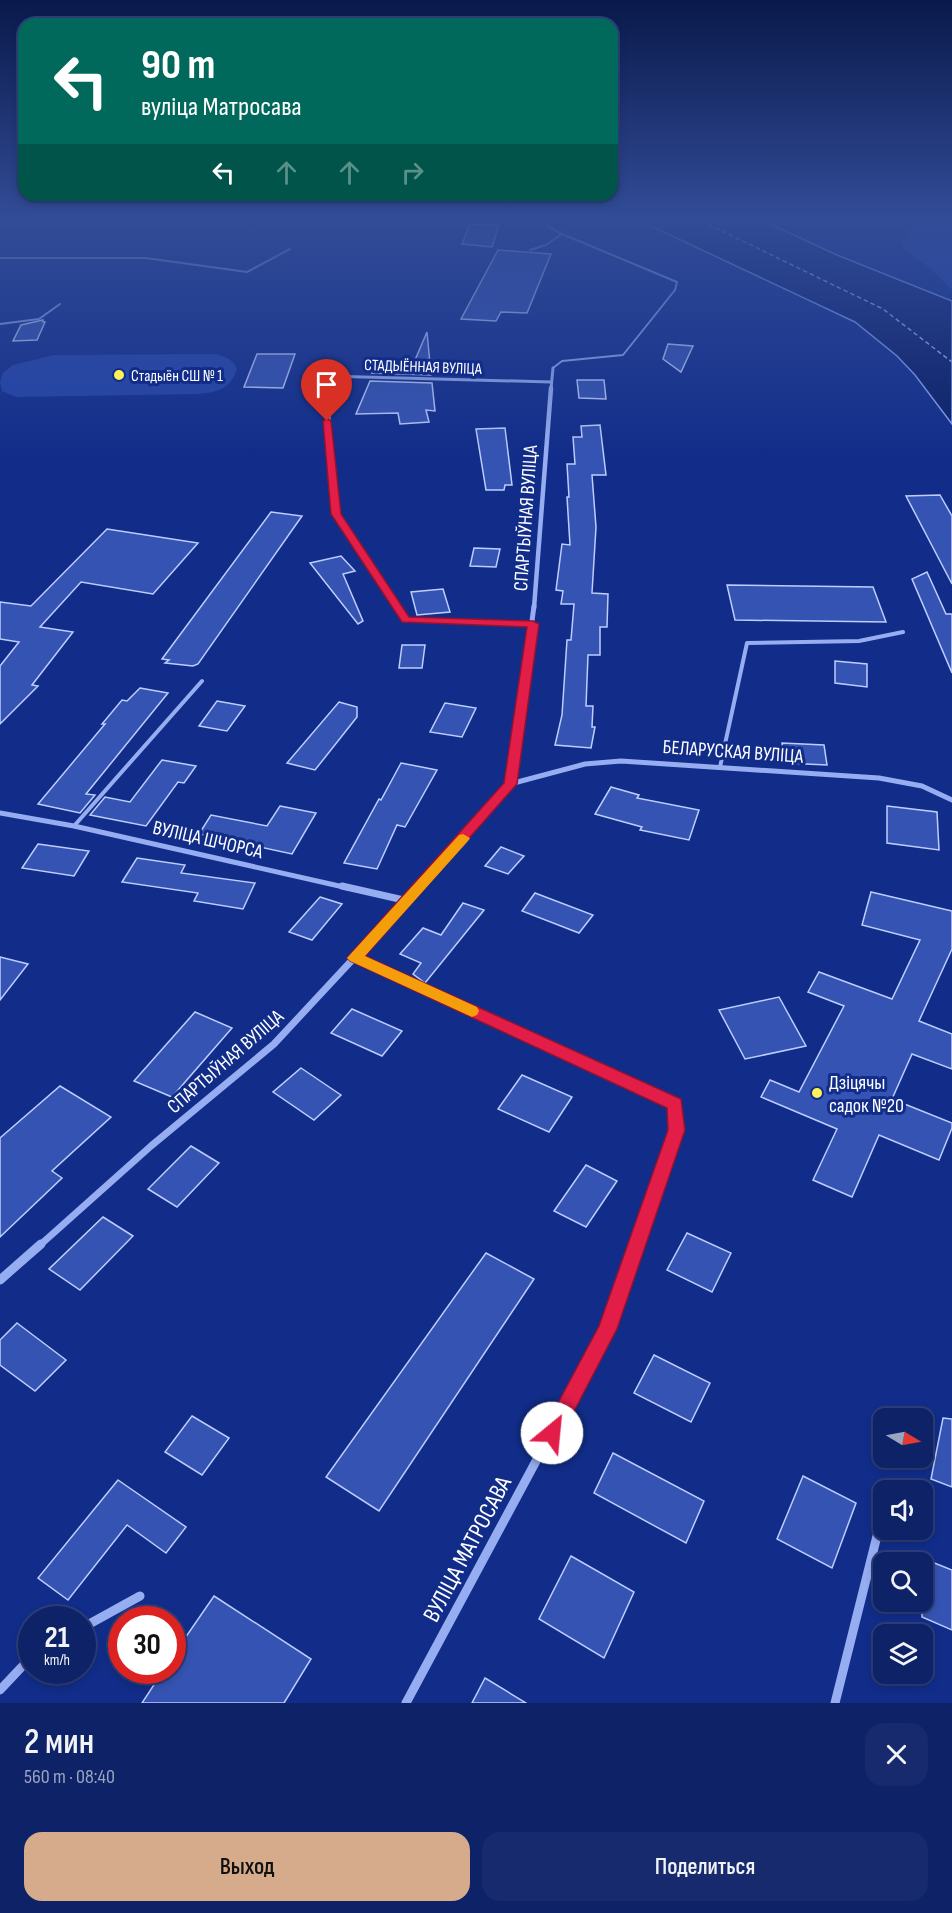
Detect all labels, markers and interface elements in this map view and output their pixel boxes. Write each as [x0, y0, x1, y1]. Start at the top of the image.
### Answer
text: 90 m [141, 40, 215, 91]
icon: left [42, 42, 120, 120]
text: вуліца Матросава [141, 91, 302, 123]
icon: left [207, 156, 240, 189]
icon: ahead [270, 156, 303, 189]
icon: ahead [333, 156, 366, 189]
icon: right [396, 156, 429, 189]
street label: СТАДЫЁННАЯ ВУЛІЦА [364, 356, 482, 379]
pin [301, 359, 352, 421]
place label: Стадыён СШ № 1 [131, 367, 223, 386]
marker: Стадыён СШ № 1 [112, 368, 126, 382]
icon: arrive [310, 368, 343, 401]
street label: СПАРТЫЎНАЯ ВУЛІЦА [509, 444, 543, 592]
street label: БЕЛАРУСКАЯ ВУЛІЦА [662, 735, 804, 769]
street label: ВУЛІЦА ШЧОРСА [150, 816, 266, 864]
street label: СПАРТЫЎНАЯ ВУЛІЦА [163, 1004, 289, 1119]
place label: Дзіцячы садок №20 [829, 1071, 904, 1118]
marker: Дзіцячы садок №20 [810, 1086, 824, 1100]
position arrow [520, 1401, 584, 1465]
north arrow [873, 1408, 933, 1468]
map controls [873, 1408, 933, 1684]
street label: ВУЛІЦА МАТРОСАВА [417, 1471, 518, 1627]
button: sound [873, 1480, 933, 1540]
button: search [873, 1552, 933, 1612]
speed limit sign: 30 [108, 1606, 186, 1684]
text: 21 [45, 1620, 69, 1656]
button: layers [873, 1624, 933, 1684]
text: km/h [44, 1651, 70, 1670]
text: 2 мин [24, 1721, 94, 1764]
button: close [865, 1723, 928, 1786]
text: 560 m · 08:40 [24, 1765, 115, 1789]
button: Выход [24, 1832, 470, 1901]
button: Поделиться [482, 1832, 928, 1901]

